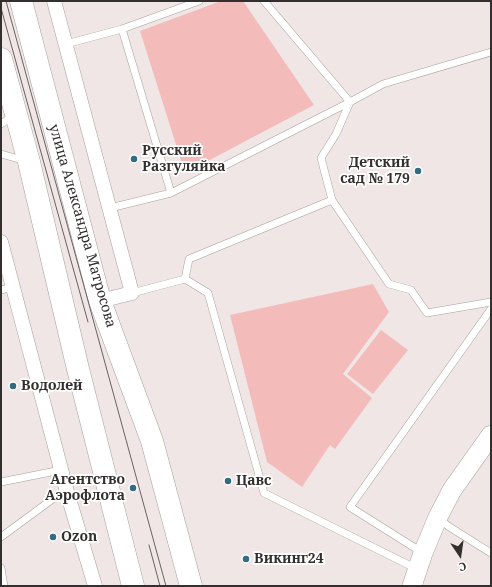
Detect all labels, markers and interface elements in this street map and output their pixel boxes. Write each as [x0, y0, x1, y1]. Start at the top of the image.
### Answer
street label: улица Александра Матросова [45, 122, 119, 330]
place label: Русский Разгуляйка [142, 143, 226, 176]
marker: Русский Разгуляйка [129, 154, 139, 164]
place label: Детский сад № 179 [340, 155, 410, 188]
marker: Детский сад № 179 [413, 166, 423, 176]
place label: Водолей [21, 378, 83, 394]
marker: Водолей [8, 381, 18, 391]
place label: Агентство Аэрофлота [45, 472, 125, 504]
place label: Цавс [236, 473, 271, 489]
marker: Цавс [223, 476, 233, 486]
marker: Агентство Аэрофлота [128, 483, 138, 493]
place label: Ozon [61, 529, 97, 545]
marker: Ozon [48, 532, 58, 542]
north arrow [440, 535, 480, 575]
place label: Викинг24 [254, 551, 324, 567]
marker: Викинг24 [241, 554, 251, 564]
text: С [458, 559, 468, 575]

